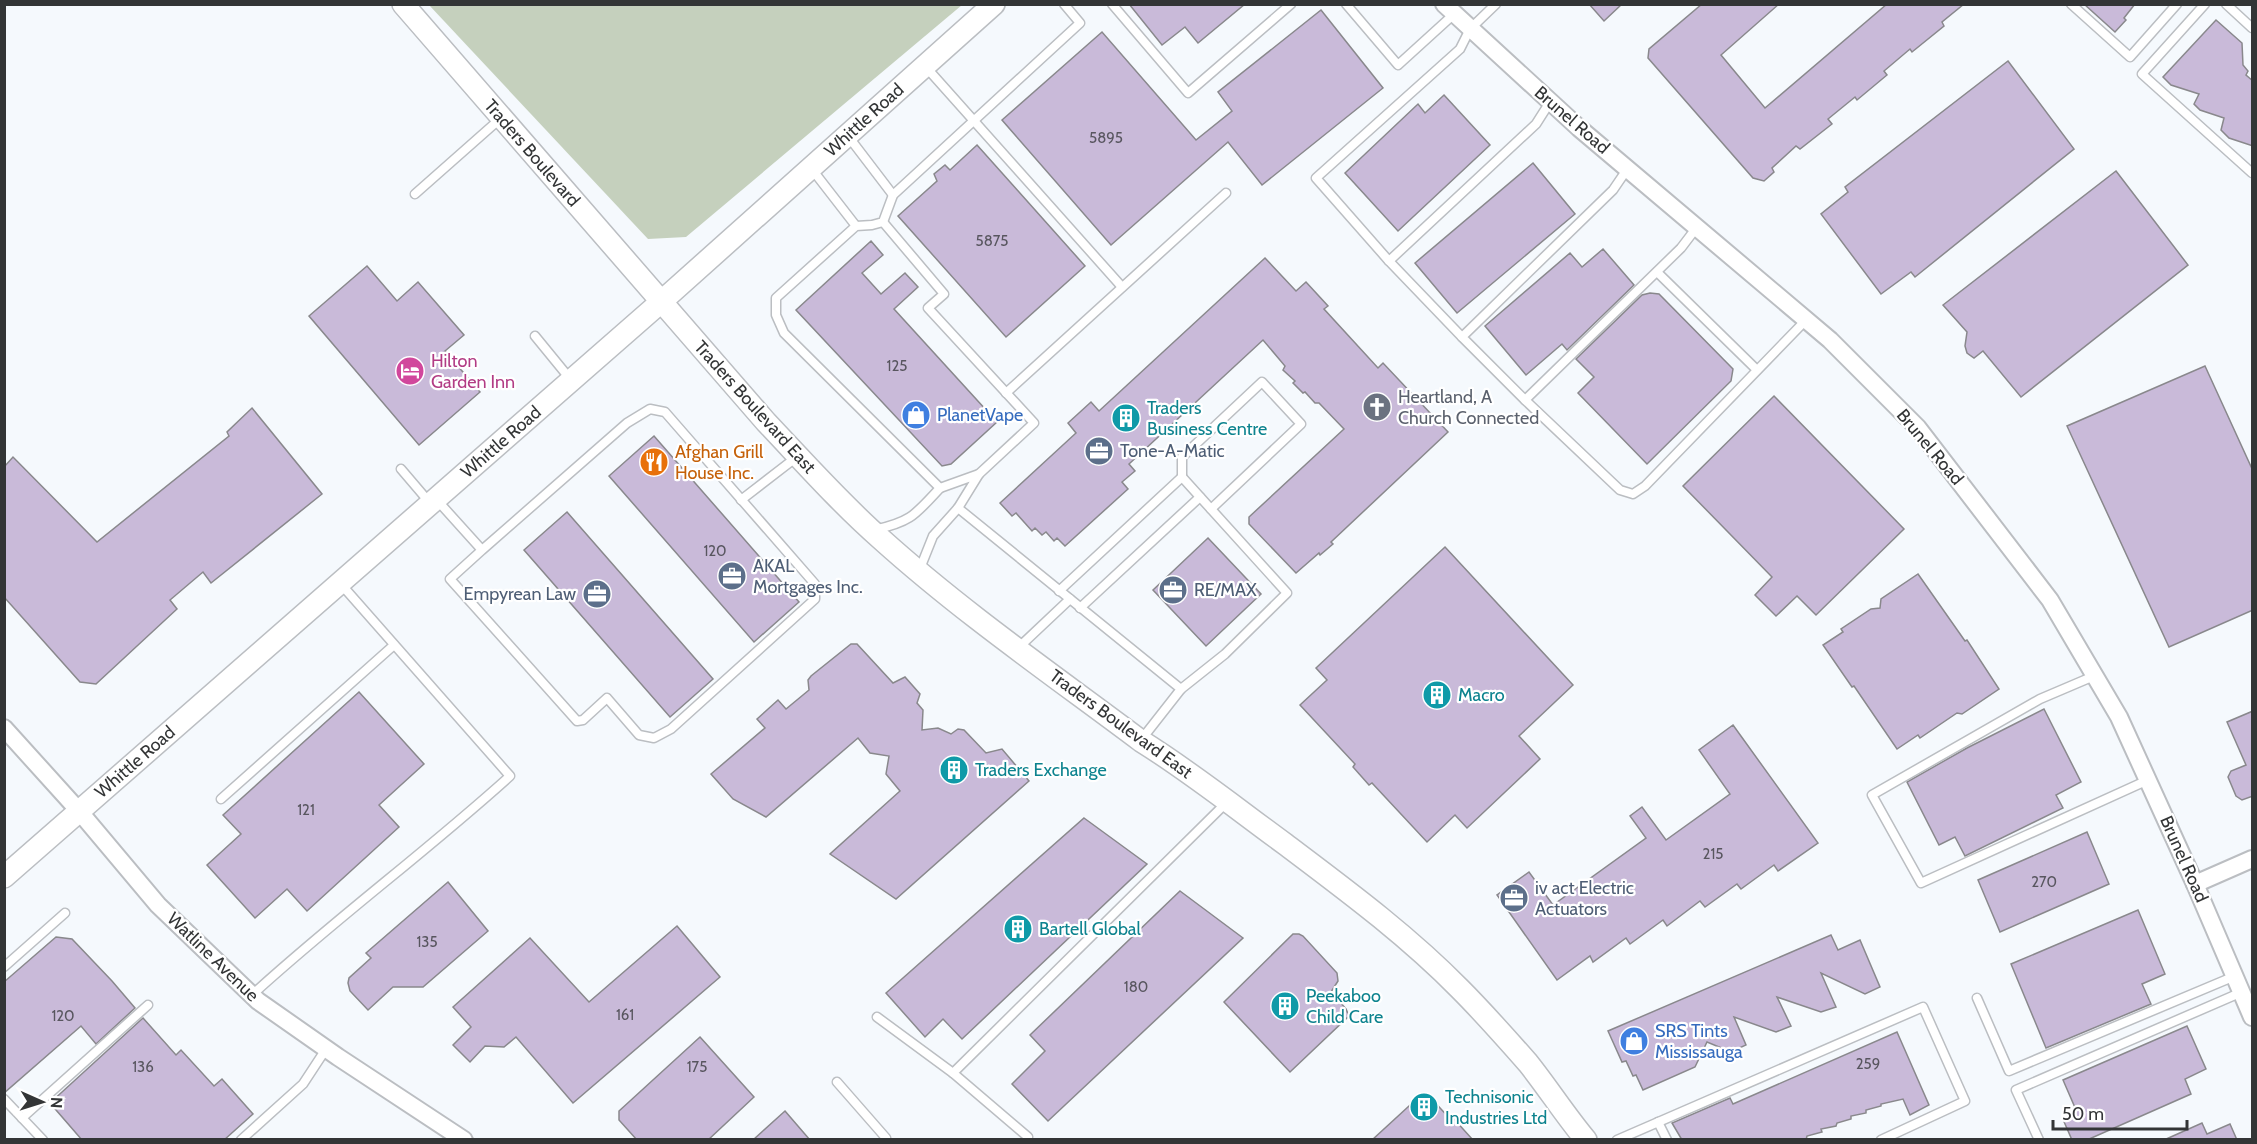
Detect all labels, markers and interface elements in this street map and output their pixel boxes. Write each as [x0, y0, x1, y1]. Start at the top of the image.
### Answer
street label: Whittle Road [820, 79, 908, 161]
street label: Brunel Road [1530, 81, 1614, 159]
street label: Traders Boulevard [479, 95, 585, 211]
house number: 5895 [1089, 129, 1123, 147]
house number: 5875 [976, 232, 1008, 250]
street label: Traders Boulevard East [690, 336, 820, 478]
place label: Hilton Garden Inn [431, 350, 515, 393]
hotel icon: Hilton Garden Inn [394, 355, 426, 387]
house number: 125 [887, 357, 907, 375]
place label: Heartland, A Church Connected [1398, 386, 1539, 429]
church icon: Heartland, A Church Connected [1361, 391, 1393, 423]
place label: Traders Business Centre [1147, 397, 1267, 440]
shop icon: PlanetVape [900, 399, 932, 431]
street label: Whittle Road [456, 401, 546, 483]
building icon: Traders Business Centre [1110, 402, 1142, 434]
place label: PlanetVape [937, 404, 1023, 426]
street label: Brunel Road [1892, 405, 1968, 489]
office icon: Tone-A-Matic [1083, 435, 1115, 467]
place label: Tone-A-Matic [1120, 440, 1225, 462]
place label: Afghan Grill House Inc. [675, 441, 764, 484]
restaurant icon: Afghan Grill House Inc. [638, 446, 670, 478]
house number: 120 [703, 542, 727, 560]
place label: AKAL Mortgages Inc. [753, 555, 863, 598]
office icon: AKAL Mortgages Inc. [716, 560, 748, 592]
office icon: RE/MAX [1157, 574, 1189, 606]
office icon: Empyrean Law [581, 578, 613, 610]
place label: RE/MAX [1194, 579, 1257, 601]
place label: Empyrean Law [464, 583, 576, 605]
street label: Traders Boulevard East [1045, 665, 1197, 783]
building icon: Macro [1421, 679, 1453, 711]
place label: Macro [1458, 684, 1505, 706]
street label: Whittle Road [90, 721, 180, 803]
building icon: Traders Exchange [938, 754, 970, 786]
place label: Traders Exchange [975, 759, 1107, 781]
house number: 121 [297, 801, 315, 819]
street label: Brunel Road [2155, 812, 2213, 906]
house number: 215 [1703, 845, 1723, 863]
house number: 270 [2031, 873, 2057, 891]
place label: iv act Electric Actuators [1535, 877, 1634, 920]
office icon: iv act Electric Actuators [1498, 882, 1530, 914]
street label: Watline Avenue [162, 908, 264, 1006]
building icon: Bartell Global [1002, 913, 1034, 945]
place label: Bartell Global [1039, 918, 1142, 940]
house number: 135 [416, 933, 438, 951]
house number: 180 [1124, 978, 1148, 996]
place label: Peekaboo Child Care [1306, 985, 1383, 1028]
building icon: Peekaboo Child Care [1269, 990, 1301, 1022]
house number: 161 [616, 1006, 634, 1024]
house number: 120 [51, 1007, 75, 1025]
place label: SRS Tints Mississauga [1655, 1020, 1743, 1063]
shop icon: SRS Tints Mississauga [1618, 1025, 1650, 1057]
house number: 259 [1856, 1055, 1880, 1073]
house number: 136 [132, 1058, 154, 1076]
house number: 175 [687, 1058, 707, 1076]
north arrow [12, 1072, 72, 1132]
place label: Technisonic Industries Ltd [1445, 1086, 1547, 1129]
building icon: Technisonic Industries Ltd [1408, 1091, 1440, 1123]
scale bar [2053, 1093, 2186, 1131]
text: N [47, 1097, 66, 1109]
text: 50 m [2062, 1103, 2104, 1125]

